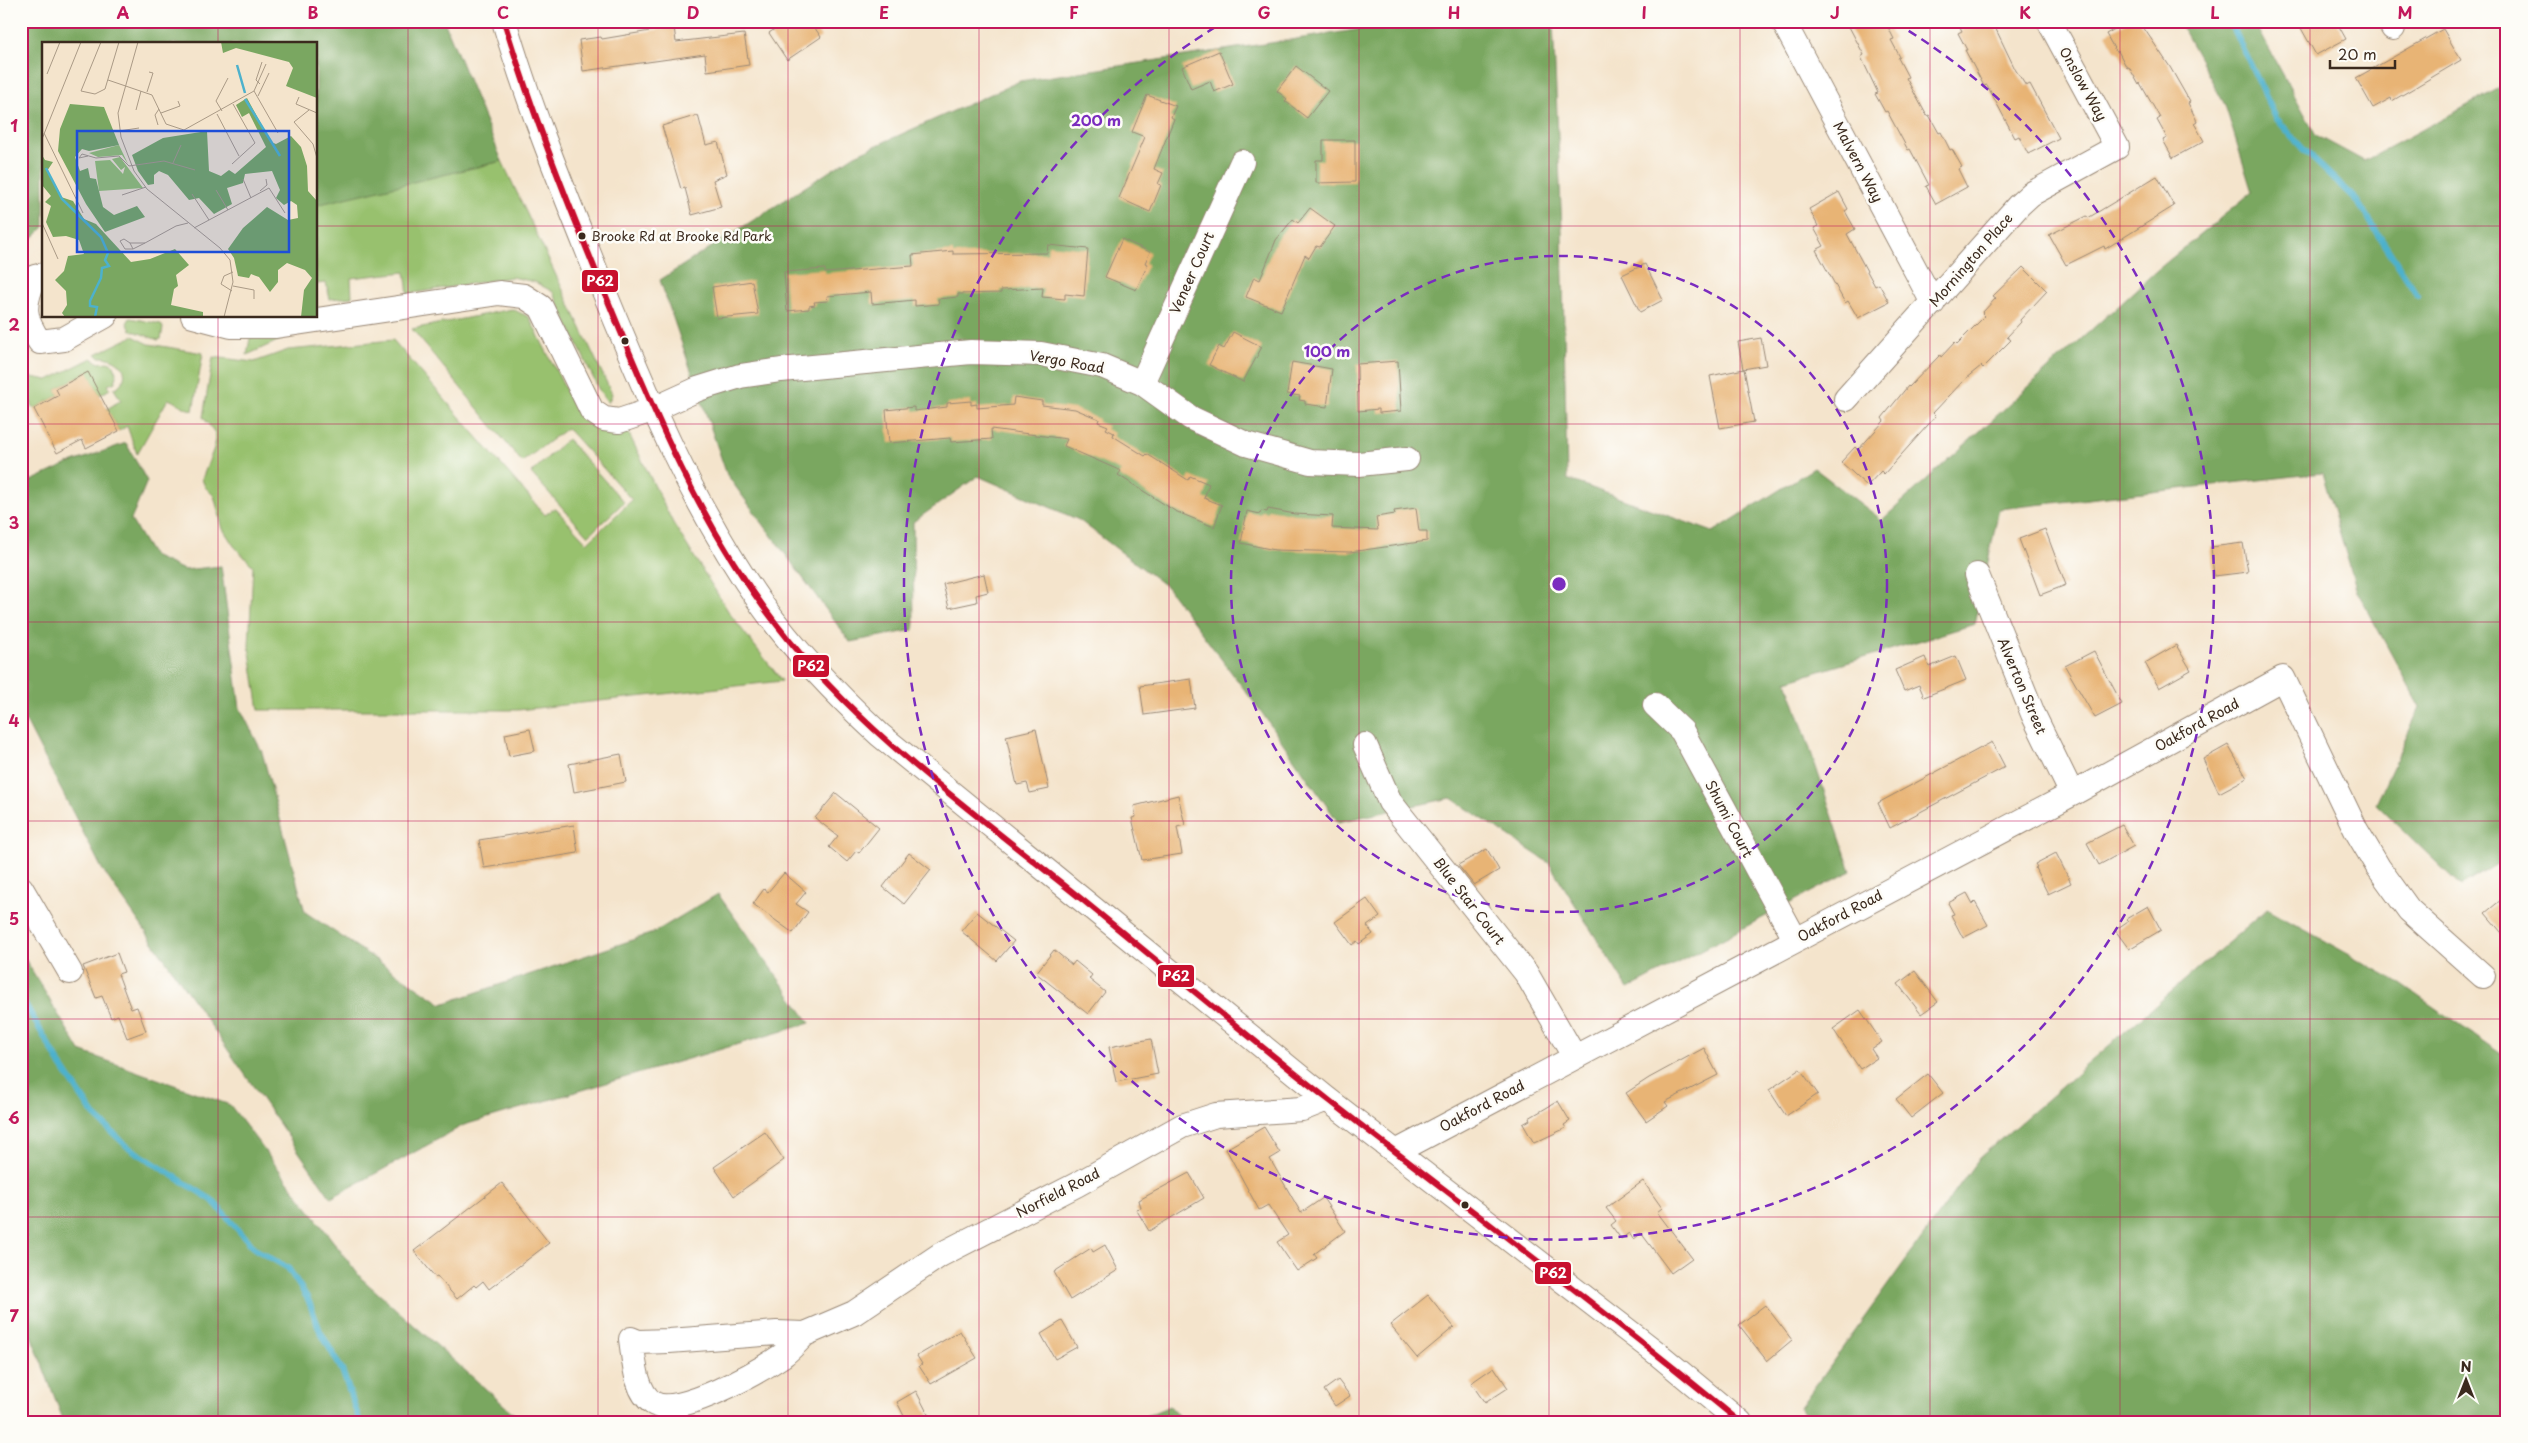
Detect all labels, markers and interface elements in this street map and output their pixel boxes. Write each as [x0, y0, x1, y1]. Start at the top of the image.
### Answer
text: A [117, 0, 130, 24]
text: B [308, 0, 319, 24]
text: C [497, 0, 509, 24]
text: D [687, 0, 699, 24]
text: E [879, 0, 889, 24]
text: F [1069, 0, 1079, 24]
text: G [1257, 0, 1271, 24]
text: H [1448, 0, 1460, 24]
text: I [1641, 0, 1647, 24]
text: J [1830, 0, 1840, 24]
text: K [2019, 0, 2031, 24]
text: L [2210, 0, 2220, 24]
text: M [2397, 0, 2413, 24]
scale bar [2330, 38, 2396, 70]
inset map [42, 42, 318, 318]
text: 20 m [2338, 42, 2377, 65]
street label: Onslow Way [2054, 43, 2113, 125]
text: 200 m [1071, 108, 1121, 131]
text: 1 [10, 113, 18, 137]
street label: Malvern Way [1828, 118, 1889, 206]
street label: Mornington Place [1924, 208, 2017, 311]
place label: Brooke Rd at Brooke Rd Park [591, 226, 772, 245]
street label: Veneer Court [1164, 228, 1219, 317]
marker: Brooke Rd at Brooke Rd Park [577, 231, 587, 241]
line badge: P62 [581, 269, 619, 293]
text: P62 [586, 270, 614, 291]
text: 2 [8, 312, 20, 336]
unlabelled marker [620, 336, 630, 346]
text: 100 m [1304, 339, 1350, 362]
street label: Vergo Road [1028, 345, 1106, 378]
text: 3 [9, 510, 19, 534]
centre of rings [1550, 575, 1568, 593]
street label: Alverton Street [1993, 634, 2052, 738]
line badge: P62 [792, 654, 830, 678]
text: P62 [797, 655, 825, 676]
street label: Oakford Road [2151, 693, 2243, 756]
text: 4 [9, 708, 20, 732]
street label: Shumi Court [1700, 776, 1759, 861]
street label: Blue Star Court [1428, 852, 1511, 949]
street label: Oakford Road [1793, 884, 1886, 947]
text: 5 [9, 906, 19, 930]
line badge: P62 [1157, 964, 1195, 988]
text: P62 [1162, 965, 1190, 986]
street label: Oakford Road [1435, 1074, 1528, 1137]
text: 6 [8, 1105, 20, 1129]
street label: Norfield Road [1012, 1162, 1103, 1223]
unlabelled marker [1460, 1200, 1470, 1210]
line badge: P62 [1534, 1261, 1572, 1285]
text: P62 [1539, 1262, 1567, 1283]
text: 7 [9, 1303, 19, 1327]
north arrow [2440, 1356, 2490, 1406]
text: N [2460, 1356, 2472, 1377]

